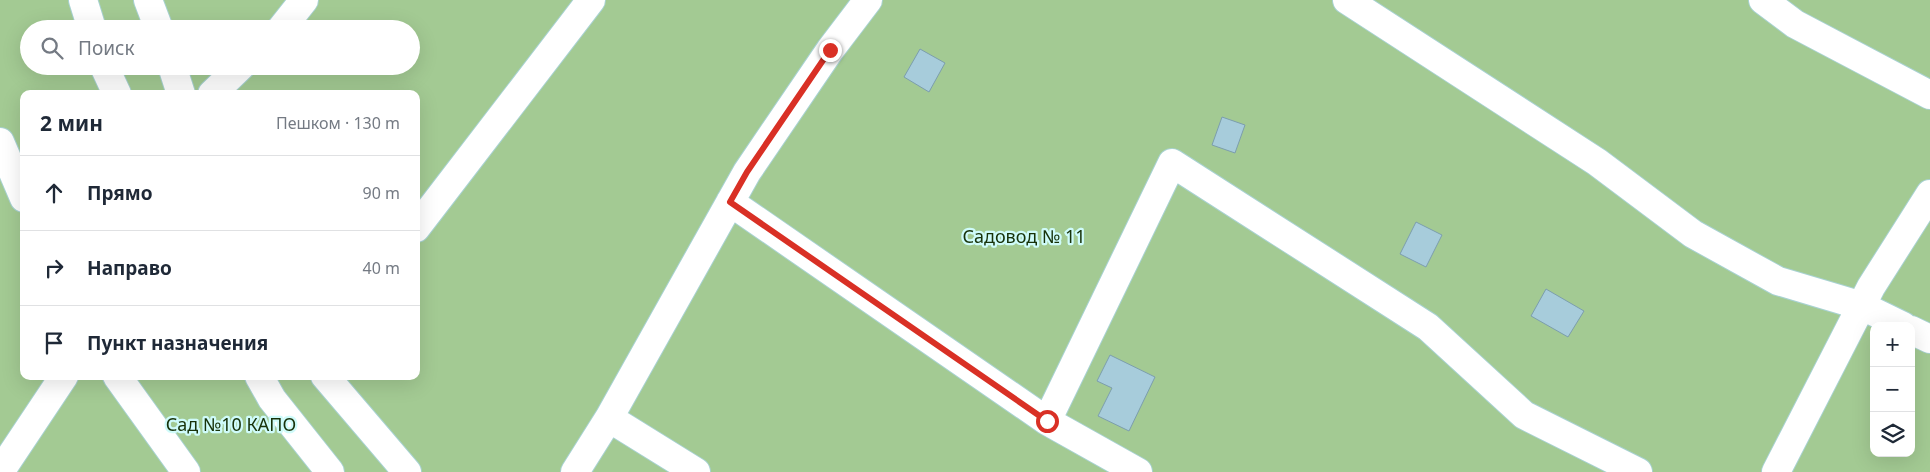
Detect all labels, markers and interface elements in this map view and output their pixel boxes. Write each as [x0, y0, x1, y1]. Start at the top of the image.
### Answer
search box [20, 20, 420, 75]
icon: search [38, 34, 66, 62]
text: Поиск [78, 35, 134, 61]
route end [819, 39, 842, 62]
text: 2 мин [40, 109, 103, 137]
text: Пешком · 130 m [276, 112, 400, 134]
icon: ahead [40, 179, 68, 207]
text: Прямо [87, 180, 153, 206]
text: 90 m [363, 182, 400, 204]
park label: Садовод № 11 [962, 224, 1086, 248]
icon: right [40, 254, 68, 282]
text: Направо [87, 255, 172, 281]
text: 40 m [363, 257, 400, 279]
map controls [1870, 322, 1915, 457]
button: + [1870, 322, 1915, 367]
icon: arrive [40, 329, 68, 357]
text: Пункт назначения [87, 330, 268, 356]
button: − [1870, 367, 1915, 412]
route start [1036, 410, 1059, 433]
park label: Сад №10 КАПО [166, 412, 296, 436]
button: layers [1870, 412, 1915, 457]

